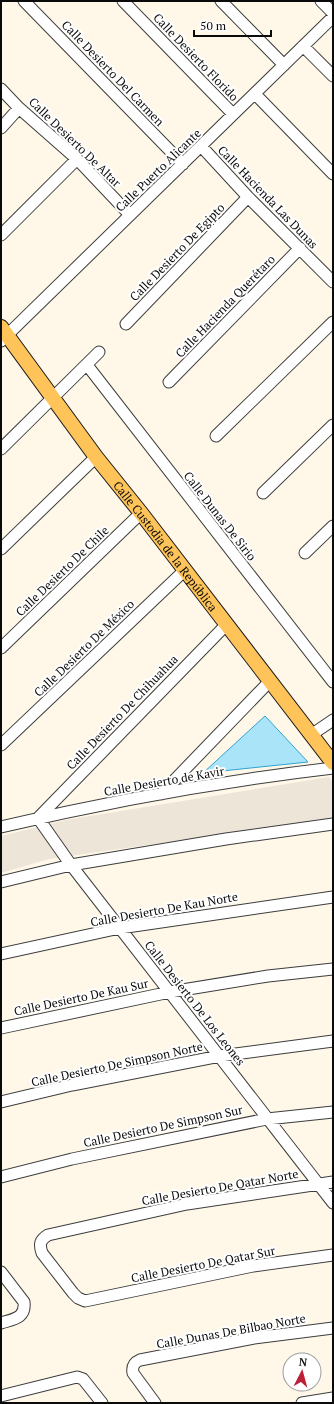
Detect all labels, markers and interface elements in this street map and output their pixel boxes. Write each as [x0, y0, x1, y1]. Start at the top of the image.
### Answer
street label: Calle Desierto Florido [150, 10, 242, 104]
scale bar [194, 12, 271, 38]
street label: Calle Desierto Del Carmen [59, 17, 167, 129]
text: 50 m [200, 18, 227, 33]
street label: Calle Desierto De Altar [26, 94, 124, 190]
street label: Calle Puerto Alicante [112, 125, 204, 215]
street label: Calle Hacienda Las Dunas [215, 142, 321, 252]
street label: Calle Desierto De Egipto [126, 200, 228, 304]
street label: Calle Hacienda Querétaro [172, 251, 278, 360]
street label: Calle Dunas De Sirio [181, 468, 260, 564]
street label: Calle Custodia de la República [110, 478, 221, 614]
street label: Calle Desierto De Chile [12, 523, 112, 619]
street label: Calle Desierto De México [31, 596, 137, 700]
street label: Calle Desierto De Chihuahua [63, 651, 181, 773]
street label: Calle Desierto de Kavir [103, 763, 226, 799]
street label: Calle Desierto De Kau Norte [89, 889, 239, 929]
street label: Calle Desierto De Los Leones [142, 938, 248, 1068]
street label: Calle Desierto De Kau Sur [12, 975, 150, 1019]
street label: Calle Desierto De Simpson Norte [30, 1038, 204, 1090]
street label: Calle Desierto De Simpson Sur [82, 1102, 244, 1150]
street label: Calle Desierto De Qatar Norte [140, 1166, 300, 1208]
street label: Calle Desierto De Qatar Sur [130, 1243, 277, 1285]
street label: Calle Dunas De Bilbao Norte [155, 1310, 307, 1352]
north arrow [282, 1352, 322, 1392]
text: N [298, 1355, 309, 1370]

